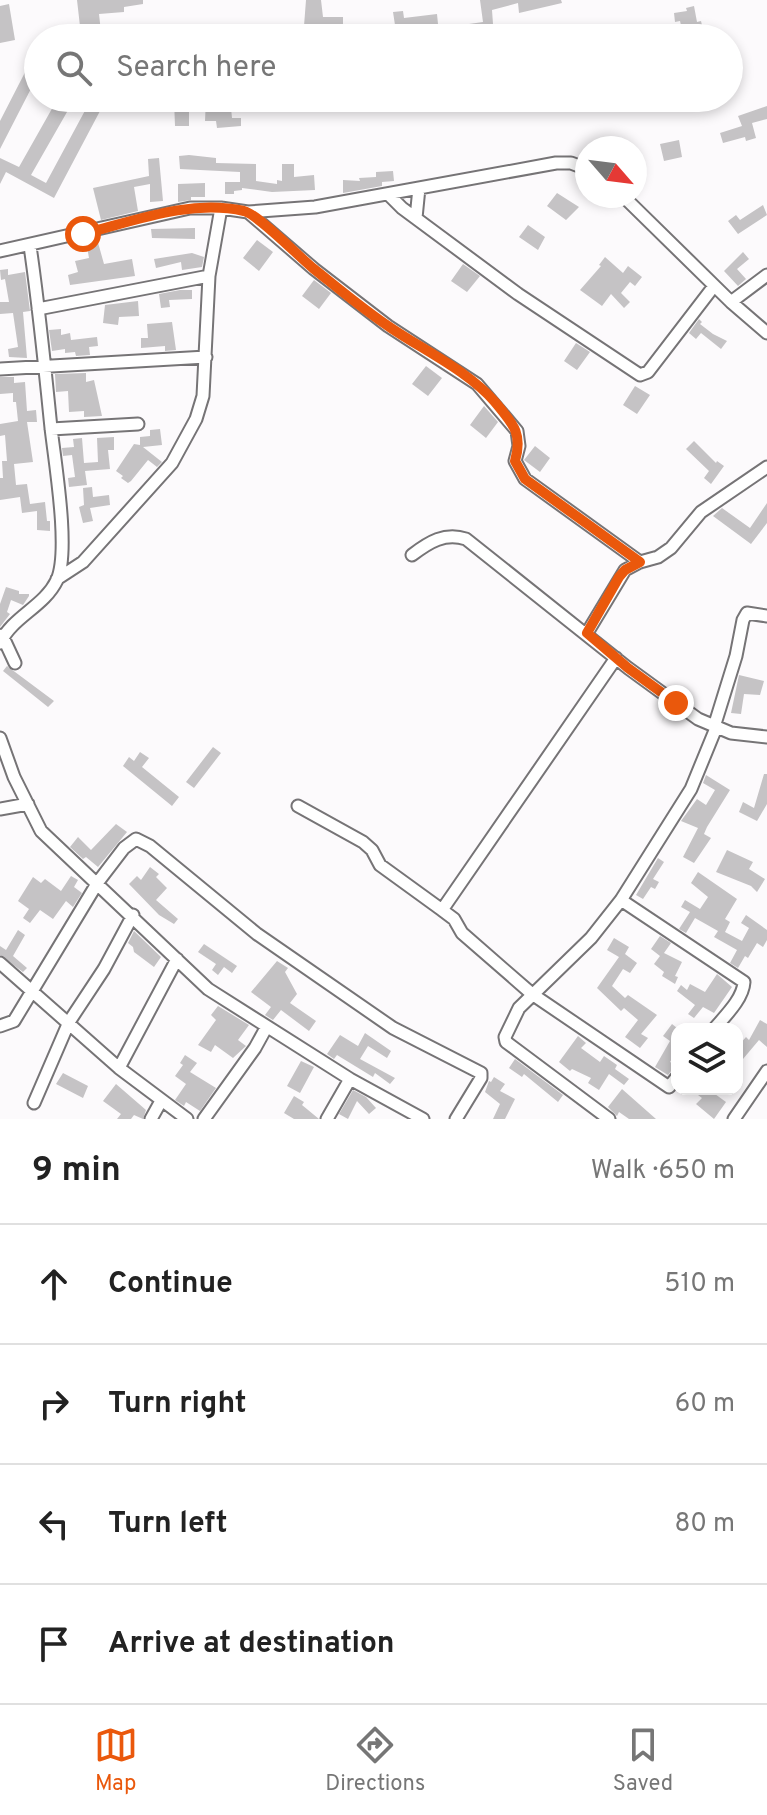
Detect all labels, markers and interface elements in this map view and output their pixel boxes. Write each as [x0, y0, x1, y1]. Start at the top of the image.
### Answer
search box [24, 24, 743, 112]
icon: search [52, 46, 96, 90]
text: Search here [116, 50, 276, 87]
north arrow [575, 136, 647, 208]
route start [65, 216, 101, 252]
route end [658, 685, 694, 721]
map controls [671, 1023, 743, 1095]
button: layers [671, 1023, 743, 1095]
text: 9 min [32, 1150, 121, 1193]
text: Walk · 650 m [591, 1155, 735, 1188]
icon: ahead [32, 1262, 76, 1306]
text: Continue [108, 1266, 233, 1303]
text: 510 m [664, 1268, 735, 1301]
icon: right [32, 1382, 76, 1426]
text: Turn right [108, 1386, 246, 1423]
text: 60 m [675, 1388, 735, 1421]
icon: left [32, 1502, 76, 1546]
text: Turn left [108, 1506, 228, 1543]
text: 80 m [675, 1508, 735, 1541]
icon: arrive [32, 1622, 76, 1666]
text: Arrive at destination [108, 1626, 394, 1663]
tab: Map [94, 1723, 138, 1798]
tab: Directions [325, 1723, 425, 1798]
tab: Saved [613, 1723, 673, 1798]

